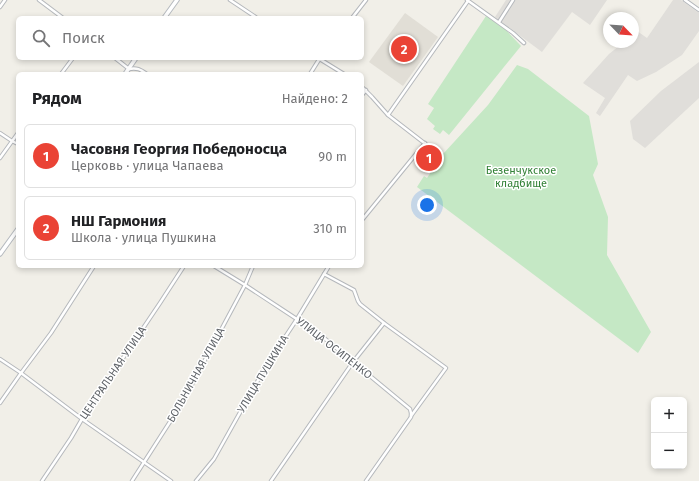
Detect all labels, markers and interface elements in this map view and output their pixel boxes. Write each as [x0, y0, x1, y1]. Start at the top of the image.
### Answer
north arrow [603, 12, 639, 48]
search box [16, 16, 364, 60]
icon: search [30, 27, 52, 49]
text: Поиск [62, 29, 105, 47]
pin: 2 [391, 34, 417, 64]
text: Рядом [32, 88, 82, 109]
text: Найдено: 2 [282, 91, 348, 106]
text: Часовня Георгия Победоносца [71, 140, 287, 158]
pin: 1 [416, 143, 442, 173]
text: 1 [43, 149, 49, 164]
text: 90 m [318, 149, 347, 164]
text: Церковь · улица Чапаева [71, 158, 224, 173]
park label: Безенчукское кладбище [486, 164, 556, 190]
your location [417, 195, 437, 215]
text: НШ Гармония [71, 212, 166, 230]
text: 2 [43, 221, 49, 236]
text: 310 m [313, 221, 347, 236]
text: Школа · улица Пушкина [71, 230, 216, 245]
street label: УЛИЦА ОСИПЕНКО [293, 314, 375, 382]
street label: ЦЕНТРАЛЬНАЯ УЛИЦА [77, 323, 149, 422]
street label: БОЛЬНИЧНАЯ УЛИЦА [165, 325, 228, 425]
street label: УЛИЦА ПУШКИНА [235, 332, 292, 415]
map controls [651, 397, 687, 469]
button: + [651, 397, 687, 433]
button: − [651, 433, 687, 469]

